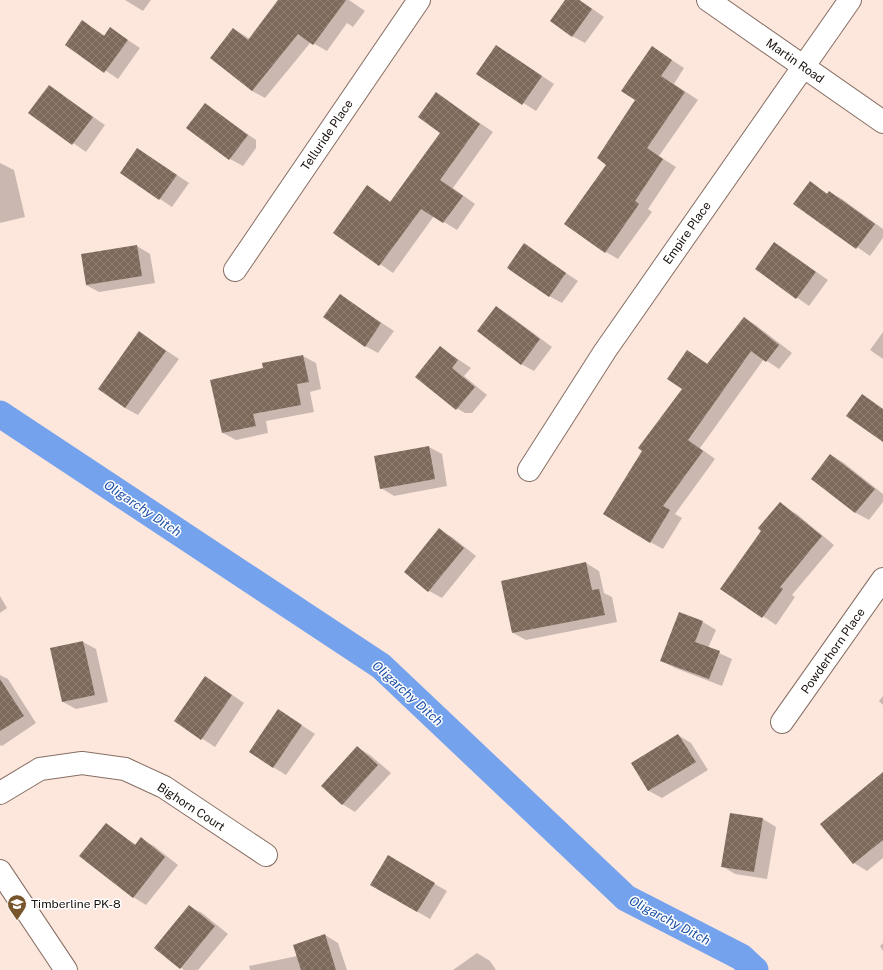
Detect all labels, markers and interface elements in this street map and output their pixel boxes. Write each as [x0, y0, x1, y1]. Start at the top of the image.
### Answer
street label: Martin Road [763, 36, 827, 86]
street label: Telluride Place [298, 97, 356, 173]
street label: Empire Place [660, 199, 714, 267]
water label: Oligarchy Ditch [101, 477, 184, 540]
street label: Powderhorn Place [798, 605, 868, 697]
water label: Oligarchy Ditch [369, 658, 446, 729]
street label: Bighorn Court [154, 780, 228, 834]
school or university icon: Timberline PK-8 [6, 893, 28, 921]
water label: Oligarchy Ditch [627, 893, 713, 948]
place label: Timberline PK-8 [31, 897, 121, 911]

